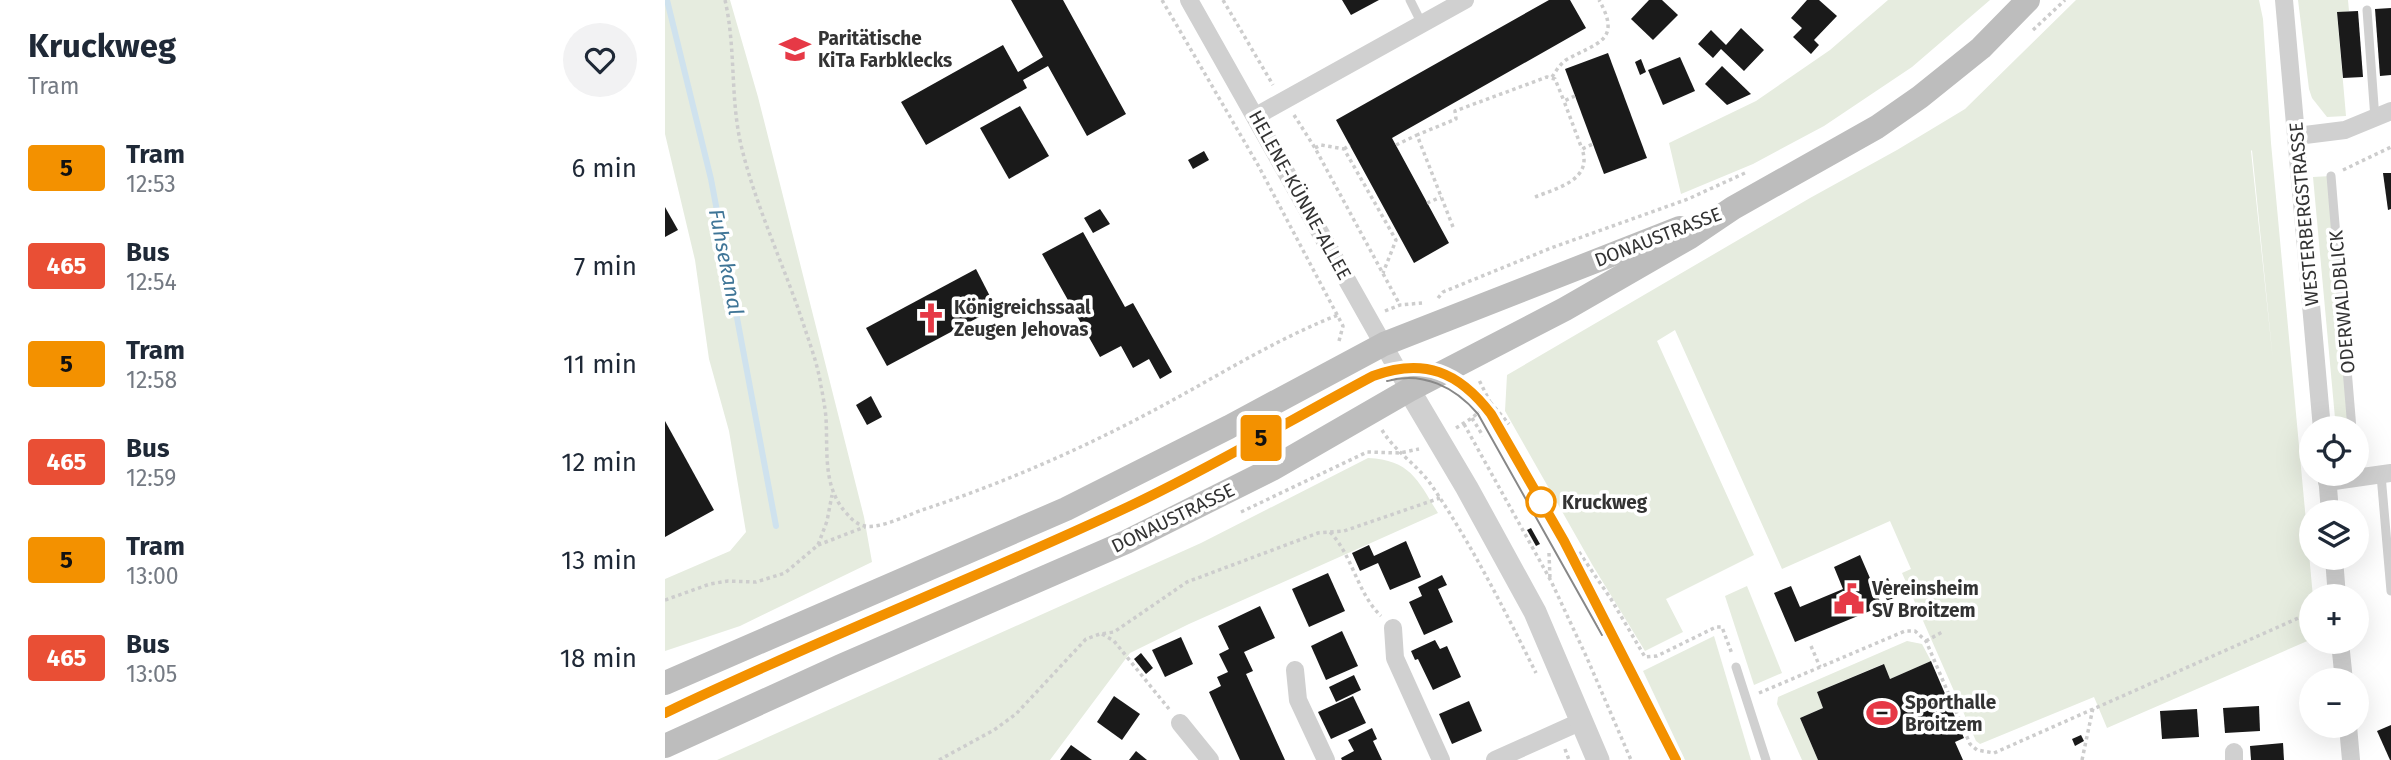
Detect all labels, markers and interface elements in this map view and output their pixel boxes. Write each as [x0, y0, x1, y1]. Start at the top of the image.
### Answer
button: heart [563, 23, 637, 97]
text: Kruckweg [28, 26, 176, 66]
place label: Paritätische KiTa Farbklecks [818, 27, 952, 72]
school or university icon: Paritätische KiTa Farbklecks [778, 32, 812, 66]
text: Tram [28, 72, 80, 100]
street label: HELENE-KÜNNE-ALLEE [1244, 106, 1356, 284]
street label: WESTERBERGSTRASSE [2284, 121, 2324, 307]
text: Tram [126, 139, 185, 170]
text: 6 min [571, 153, 637, 184]
text: 5 [60, 154, 73, 182]
text: 12:53 [126, 170, 176, 198]
street label: DONAUSTRASSE [1591, 202, 1725, 272]
water label: Fuhsekanal [703, 207, 749, 317]
street label: ODERWALDBLICK [2324, 229, 2360, 375]
text: Bus [126, 237, 169, 268]
text: 7 min [574, 251, 637, 282]
text: 465 [47, 252, 86, 280]
text: 12:54 [126, 268, 177, 296]
place label: Königreichssaal Zeugen Jehovas [954, 296, 1091, 341]
church icon: Königreichssaal Zeugen Jehovas [914, 301, 948, 335]
text: Tram [126, 335, 185, 366]
text: 11 min [563, 349, 637, 380]
text: 5 [60, 350, 73, 378]
text: 12:58 [126, 366, 177, 394]
line badge: 5 [1238, 415, 1284, 461]
map controls [2299, 416, 2369, 738]
button: locate [2299, 416, 2369, 486]
text: 5 [1255, 424, 1267, 452]
text: Bus [126, 433, 169, 464]
text: 12 min [561, 447, 637, 478]
text: 465 [47, 448, 86, 476]
text: 12:59 [126, 464, 176, 492]
street label: DONAUSTRASSE [1108, 478, 1238, 558]
marker: Kruckweg [1526, 487, 1556, 517]
place label: Kruckweg [1562, 491, 1648, 514]
button: layers [2299, 500, 2369, 570]
text: Tram [126, 531, 185, 562]
text: 13 min [561, 545, 637, 576]
text: 5 [60, 546, 73, 574]
text: 13:00 [126, 562, 179, 590]
place label: Vereinsheim SV Broitzem [1871, 577, 1979, 622]
public building icon: Vereinsheim SV Broitzem [1832, 582, 1866, 616]
button: + [2299, 584, 2369, 654]
text: Bus [126, 629, 169, 660]
text: 18 min [560, 643, 637, 674]
text: 465 [47, 644, 86, 672]
text: 13:05 [126, 660, 177, 688]
button: − [2299, 668, 2369, 738]
place label: Sporthalle Broitzem [1905, 691, 1996, 736]
sports icon: Sporthalle Broitzem [1865, 696, 1899, 730]

